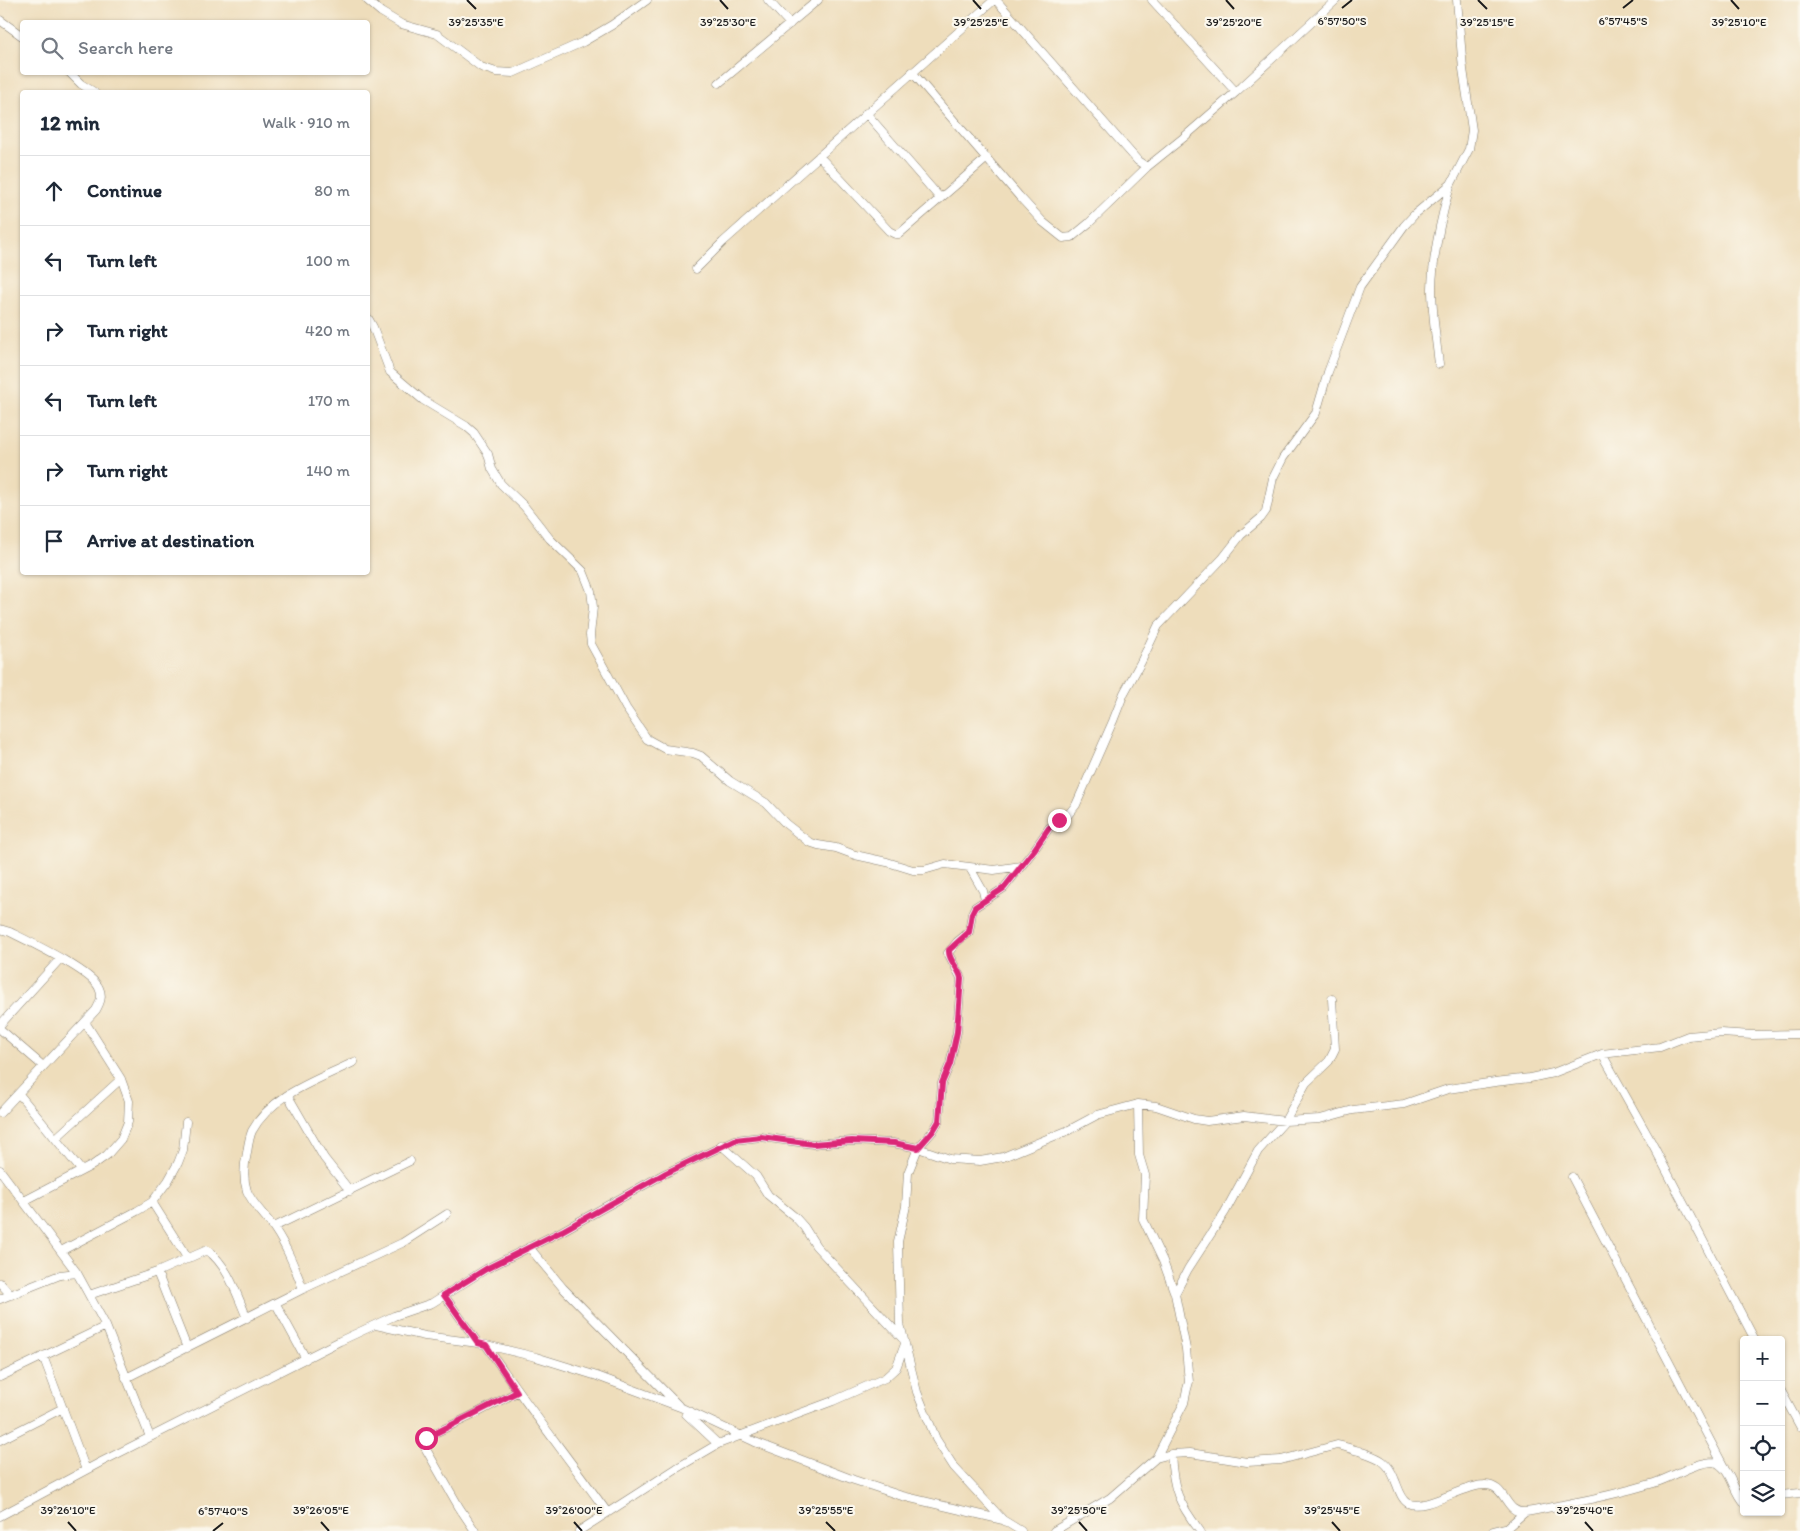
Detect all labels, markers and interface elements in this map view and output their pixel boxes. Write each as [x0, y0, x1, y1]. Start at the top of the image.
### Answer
text: 6°57'50"S [1317, 14, 1367, 28]
text: 6°57'45"S [1598, 14, 1648, 28]
text: 39°25'35"E [448, 15, 504, 29]
text: 39°25'30"E [700, 15, 756, 29]
text: 39°25'25"E [954, 15, 1009, 29]
text: 39°25'20"E [1206, 15, 1262, 29]
text: 39°25'15"E [1460, 15, 1514, 29]
text: 39°25'10"E [1711, 15, 1767, 29]
search box [20, 20, 370, 75]
icon: search [38, 34, 66, 62]
text: Search here [78, 36, 173, 59]
text: 12 min [40, 110, 100, 135]
text: Walk · 910 m [262, 113, 350, 132]
icon: ahead [40, 177, 68, 205]
text: Continue [87, 179, 162, 202]
text: 80 m [314, 181, 350, 200]
icon: left [40, 247, 68, 275]
text: Turn left [87, 249, 157, 272]
text: 100 m [306, 251, 350, 270]
icon: right [40, 317, 68, 345]
text: Turn right [87, 319, 168, 342]
text: 420 m [305, 321, 350, 340]
icon: left [40, 387, 68, 415]
text: Turn left [87, 389, 157, 412]
text: 170 m [308, 391, 350, 410]
icon: right [40, 457, 68, 485]
text: Turn right [87, 459, 168, 482]
text: 140 m [306, 461, 350, 480]
icon: arrive [40, 527, 68, 555]
text: Arrive at destination [87, 529, 254, 552]
route end [1048, 809, 1071, 832]
map controls [1740, 1336, 1785, 1516]
button: + [1740, 1336, 1785, 1381]
button: − [1740, 1381, 1785, 1426]
button: locate [1740, 1426, 1785, 1471]
route start [415, 1427, 438, 1450]
button: layers [1740, 1471, 1785, 1516]
text: 39°26'10"E [40, 1503, 96, 1517]
text: 39°26'05"E [293, 1503, 349, 1517]
text: 39°26'00"E [545, 1503, 603, 1517]
text: 39°25'55"E [799, 1503, 854, 1517]
text: 39°25'50"E [1051, 1503, 1107, 1517]
text: 39°25'45"E [1304, 1503, 1360, 1517]
text: 39°25'40"E [1557, 1503, 1614, 1517]
text: 6°57'40"S [198, 1504, 248, 1518]

